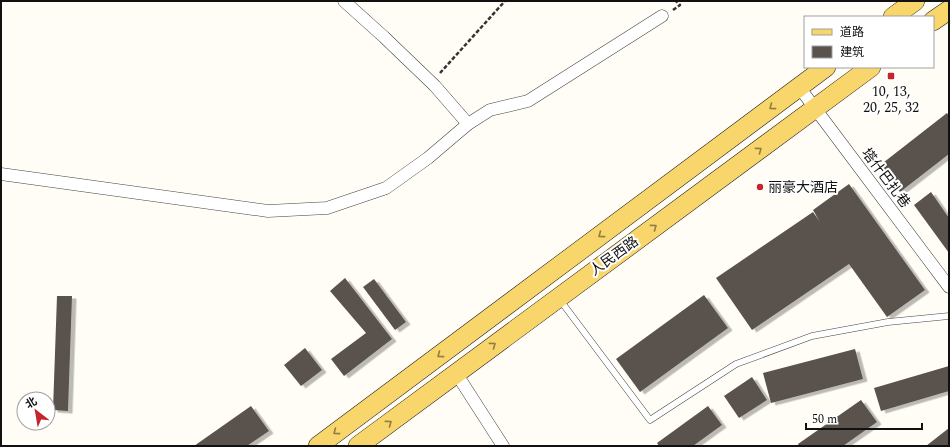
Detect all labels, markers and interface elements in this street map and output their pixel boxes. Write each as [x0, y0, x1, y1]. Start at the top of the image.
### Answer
legend [804, 16, 934, 68]
text: 道路 [840, 23, 864, 42]
text: 建筑 [840, 43, 864, 62]
marker: 10, 13, 20, 25, 32 [886, 71, 896, 81]
place label: 10, 13, 20, 25, 32 [863, 81, 919, 118]
one-way arrow [770, 102, 777, 109]
street label: 塔什巴扎巷 [857, 144, 915, 212]
one-way arrow [755, 147, 762, 154]
place label: 丽豪大酒店 [768, 177, 838, 198]
marker: 丽豪大酒店 [755, 182, 765, 192]
one-way arrow [650, 225, 657, 232]
one-way arrow [598, 230, 605, 237]
street label: 人民西路 [585, 231, 643, 281]
one-way arrow [489, 343, 496, 350]
one-way arrow [438, 350, 445, 357]
north arrow [16, 391, 56, 431]
text: 北 [22, 393, 40, 413]
scale bar [806, 405, 922, 431]
text: 50 m [812, 410, 837, 429]
one-way arrow [385, 420, 392, 427]
one-way arrow [334, 427, 341, 434]

